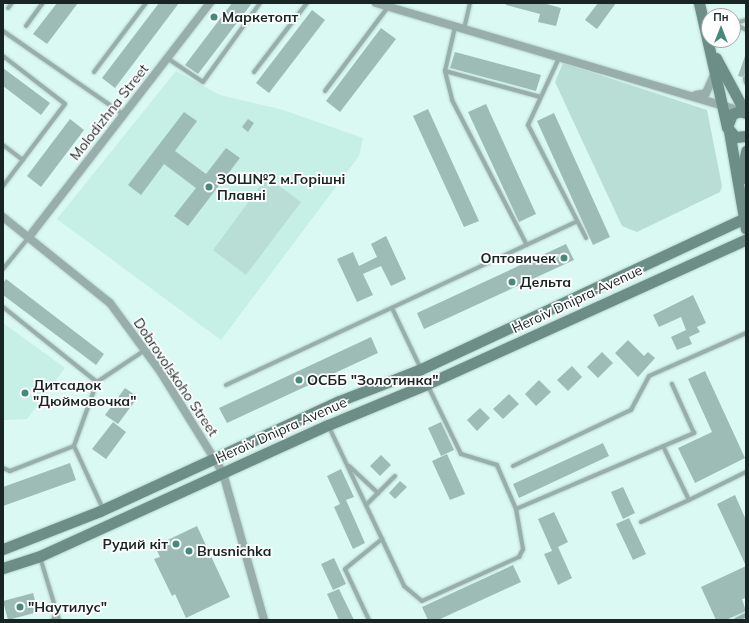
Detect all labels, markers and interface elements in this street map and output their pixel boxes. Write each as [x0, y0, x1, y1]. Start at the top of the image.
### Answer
north arrow [701, 8, 741, 48]
place label: Маркетопт [222, 9, 298, 25]
text: Пн [713, 10, 729, 24]
marker: Маркетопт [209, 12, 219, 22]
street label: Molodizhna Street [66, 61, 152, 163]
place label: ЗОШ№2 м.Горішні Плавні [217, 171, 345, 204]
marker: ЗОШ№2 м.Горішні Плавні [204, 182, 214, 192]
place label: Оптовичек [480, 250, 556, 266]
marker: Оптовичек [559, 253, 569, 263]
street label: Heroiv Dnipra Avenue [509, 261, 645, 337]
place label: Дельта [520, 274, 571, 290]
marker: Дельта [507, 277, 517, 287]
street label: Dobrovolskoho Street [130, 315, 222, 439]
place label: ОСББ "Золотинка" [307, 372, 439, 388]
marker: ОСББ "Золотинка" [294, 375, 304, 385]
place label: Дитсадок "Дюймовочка" [33, 377, 137, 410]
marker: Дитсадок "Дюймовочка" [20, 388, 30, 398]
street label: Heroiv Dnipra Avenue [213, 393, 349, 467]
place label: Рудий кіт [103, 536, 168, 552]
marker: Рудий кіт [171, 539, 181, 549]
place label: Brusnichka [197, 543, 271, 559]
marker: Brusnichka [184, 546, 194, 556]
place label: "Наутилус" [28, 599, 107, 615]
marker: "Наутилус" [15, 602, 25, 612]

